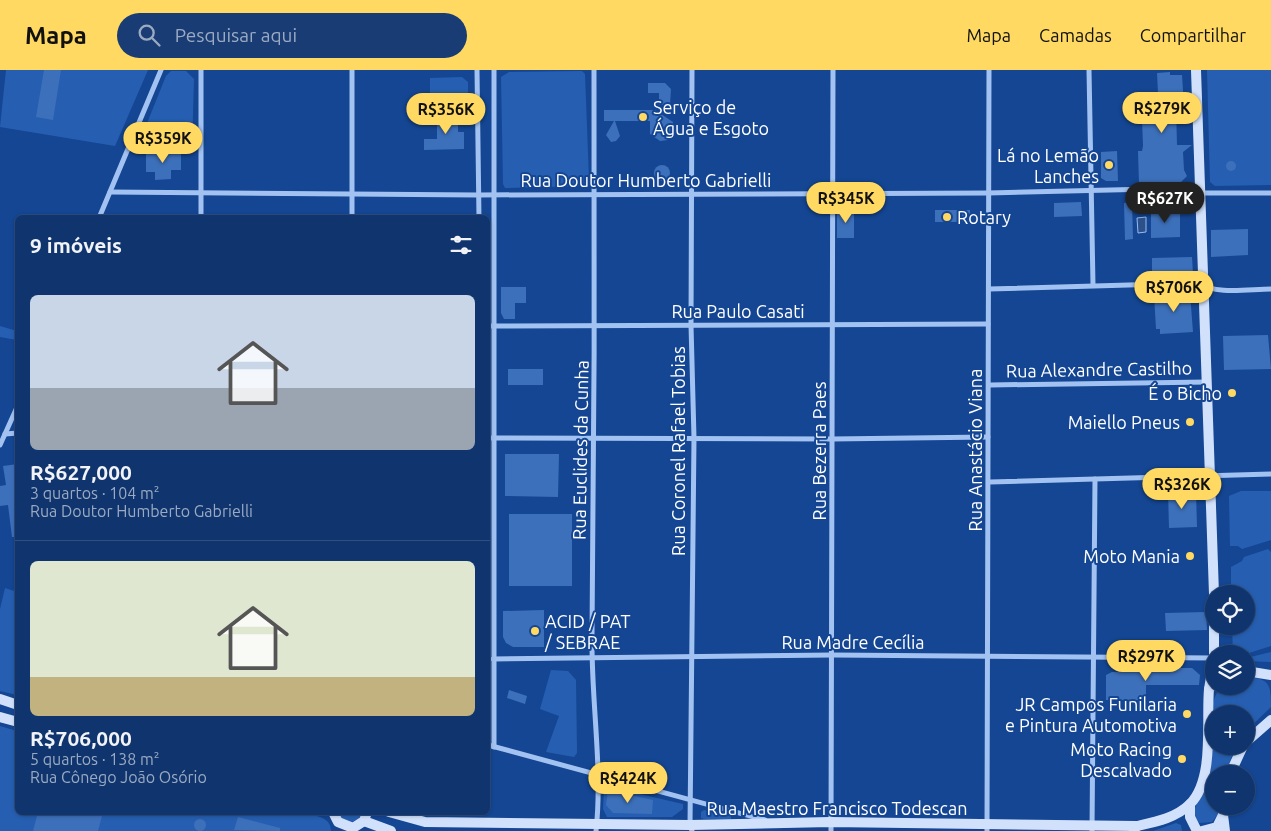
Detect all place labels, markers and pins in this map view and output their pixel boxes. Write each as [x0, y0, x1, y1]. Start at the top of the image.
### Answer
pin: R$356K [405, 92, 487, 135]
pin: R$279K [1121, 92, 1203, 134]
place label: Serviço de Água e Esgoto [653, 97, 769, 138]
marker: Serviço de Água e Esgoto [637, 111, 649, 123]
pin: R$359K [122, 122, 204, 164]
place label: Lá no Lemão Lanches [997, 145, 1099, 186]
marker: Lá no Lemão Lanches [1103, 159, 1115, 171]
pin: R$345K [805, 182, 887, 224]
pin: R$627K [1124, 182, 1206, 224]
place label: Rotary [957, 207, 1011, 227]
marker: Rotary [941, 211, 953, 223]
pin: R$706K [1133, 270, 1215, 313]
place label: É o Bicho [1148, 382, 1222, 403]
marker: É o Bicho [1226, 387, 1238, 399]
place label: Maiello Pneus [1068, 412, 1180, 432]
marker: Maiello Pneus [1184, 416, 1196, 428]
pin: R$326K [1141, 468, 1223, 510]
place label: Moto Mania [1083, 546, 1180, 566]
marker: Moto Mania [1184, 550, 1196, 562]
place label: ACID / PAT / SEBRAE [544, 611, 630, 652]
marker: ACID / PAT / SEBRAE [529, 625, 541, 637]
pin: R$297K [1105, 640, 1187, 682]
place label: JR Campos Funilaria e Pintura Automotiva [1005, 694, 1177, 735]
marker: JR Campos Funilaria e Pintura Automotiva [1181, 708, 1193, 720]
place label: Moto Racing Descalvado [1070, 739, 1172, 780]
marker: Moto Racing Descalvado [1176, 753, 1188, 765]
pin: R$424K [587, 762, 669, 804]

